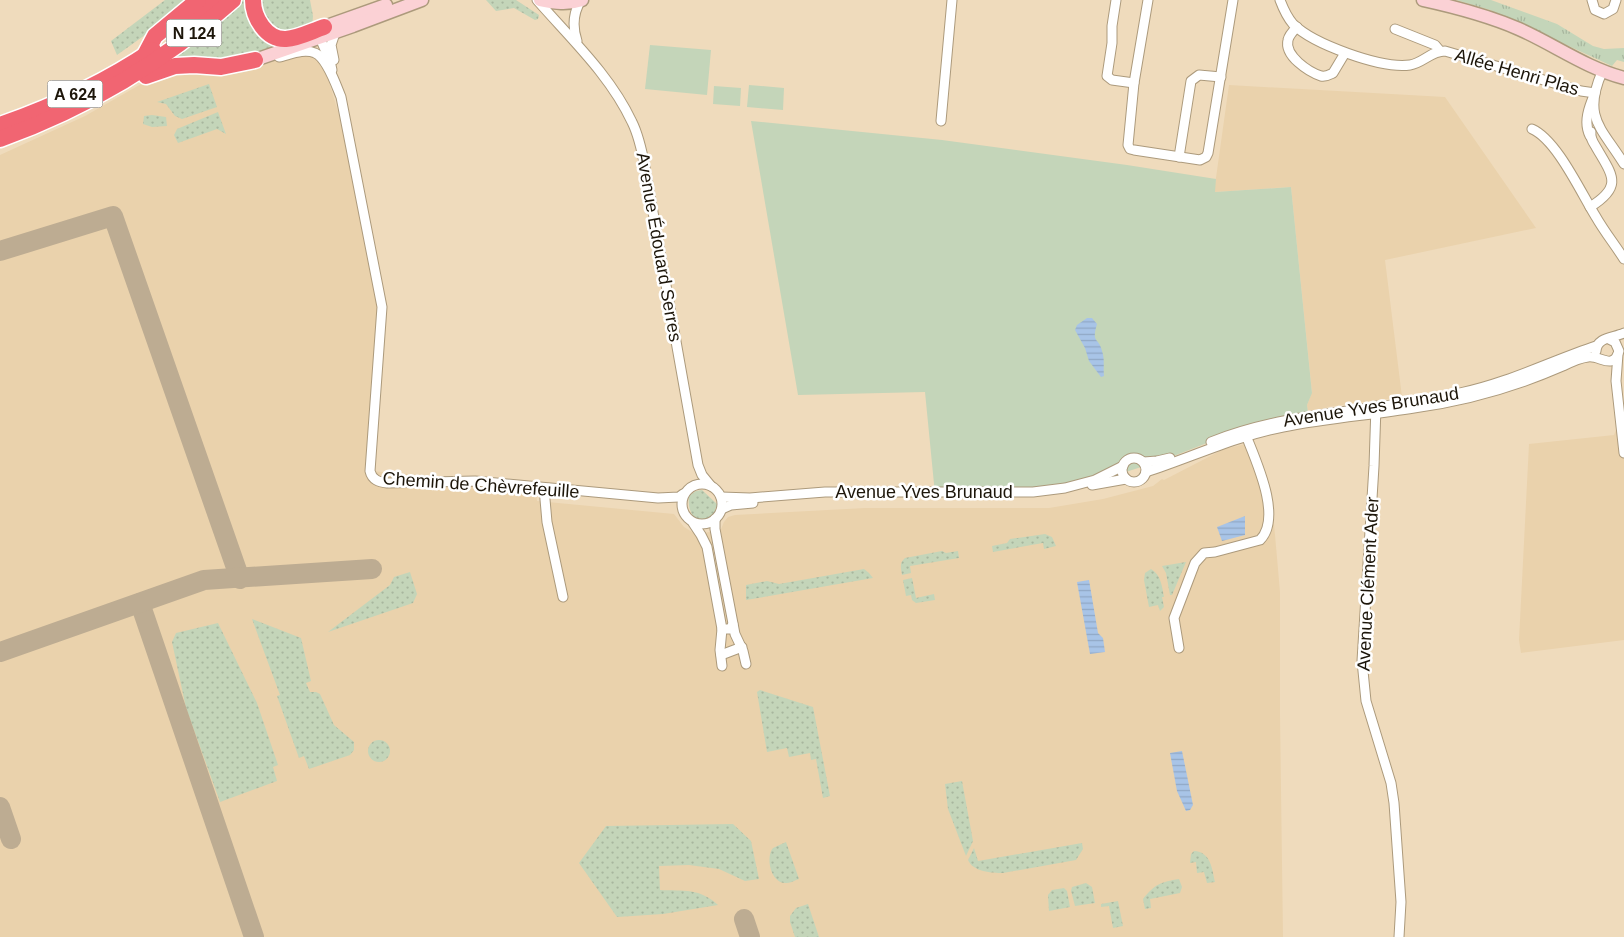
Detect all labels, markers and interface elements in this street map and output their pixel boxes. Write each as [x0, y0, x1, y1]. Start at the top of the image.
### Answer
road number: N 124 [166, 19, 222, 46]
street label: Allée Henri Plas [1453, 45, 1581, 99]
road number: A 624 [48, 80, 102, 108]
street label: Avenue Édouard Serres [632, 151, 686, 343]
street label: Avenue Yves Brunaud [1282, 383, 1460, 431]
street label: Chemin de Chèvrefeuille [382, 468, 580, 502]
street label: Avenue Yves Brunaud [835, 482, 1013, 502]
street label: Avenue Clément Ader [1353, 496, 1383, 672]

